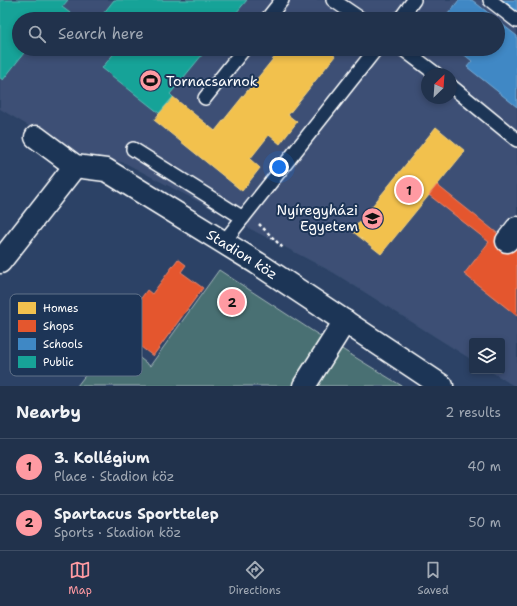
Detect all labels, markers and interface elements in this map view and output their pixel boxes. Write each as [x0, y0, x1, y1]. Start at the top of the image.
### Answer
search box [12, 12, 505, 56]
icon: search [26, 23, 48, 45]
text: Search here [58, 24, 144, 44]
sports icon: Tornacsarnok [137, 68, 163, 94]
north arrow [421, 68, 457, 104]
place label: Tornacsarnok [166, 72, 258, 90]
your location [269, 157, 289, 177]
pin: 1 [396, 175, 422, 205]
place label: Nyíregyházi Egyetem [277, 201, 358, 235]
school or university icon: Nyíregyházi Egyetem [360, 205, 386, 231]
street label: Stadion köz [203, 225, 281, 283]
pin: 2 [219, 287, 245, 317]
legend [10, 294, 142, 376]
text: Homes [43, 301, 79, 316]
text: Shops [43, 319, 74, 334]
text: Schools [43, 337, 83, 352]
map controls [469, 338, 505, 374]
button: layers [469, 338, 505, 374]
text: Public [43, 355, 74, 370]
text: Nearby [16, 401, 81, 423]
text: 2 results [445, 404, 501, 421]
text: 3. Kollégium [54, 448, 150, 468]
text: 1 [26, 458, 32, 475]
text: 40 m [467, 458, 501, 475]
text: Place · Stadion köz [54, 468, 174, 485]
text: Spartacus Sporttelep [54, 504, 219, 524]
text: 2 [24, 514, 34, 531]
text: 50 m [468, 514, 501, 531]
text: Sports · Stadion köz [54, 524, 181, 541]
tab: Map [68, 559, 92, 598]
tab: Directions [228, 559, 281, 598]
tab: Saved [417, 559, 449, 598]

